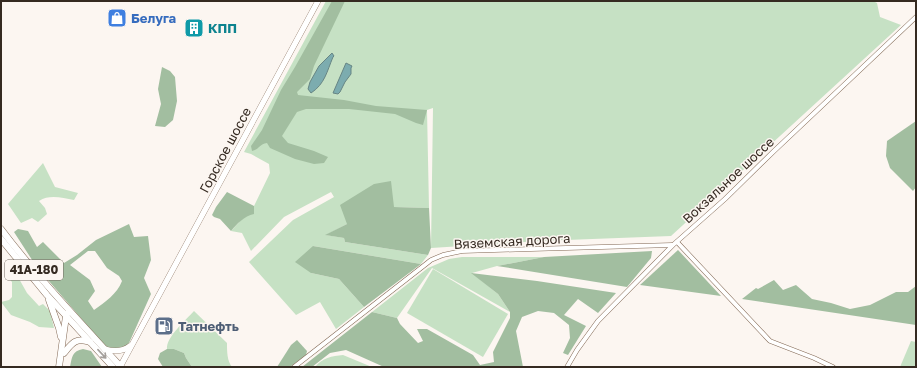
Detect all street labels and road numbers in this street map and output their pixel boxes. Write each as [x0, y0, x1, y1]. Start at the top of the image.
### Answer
street label: Горское шоссе [196, 104, 254, 196]
street label: Вокзальное шоссе [679, 134, 777, 226]
street label: Вяземская дорога [453, 230, 571, 252]
road number: 41А-180 [5, 260, 63, 280]

